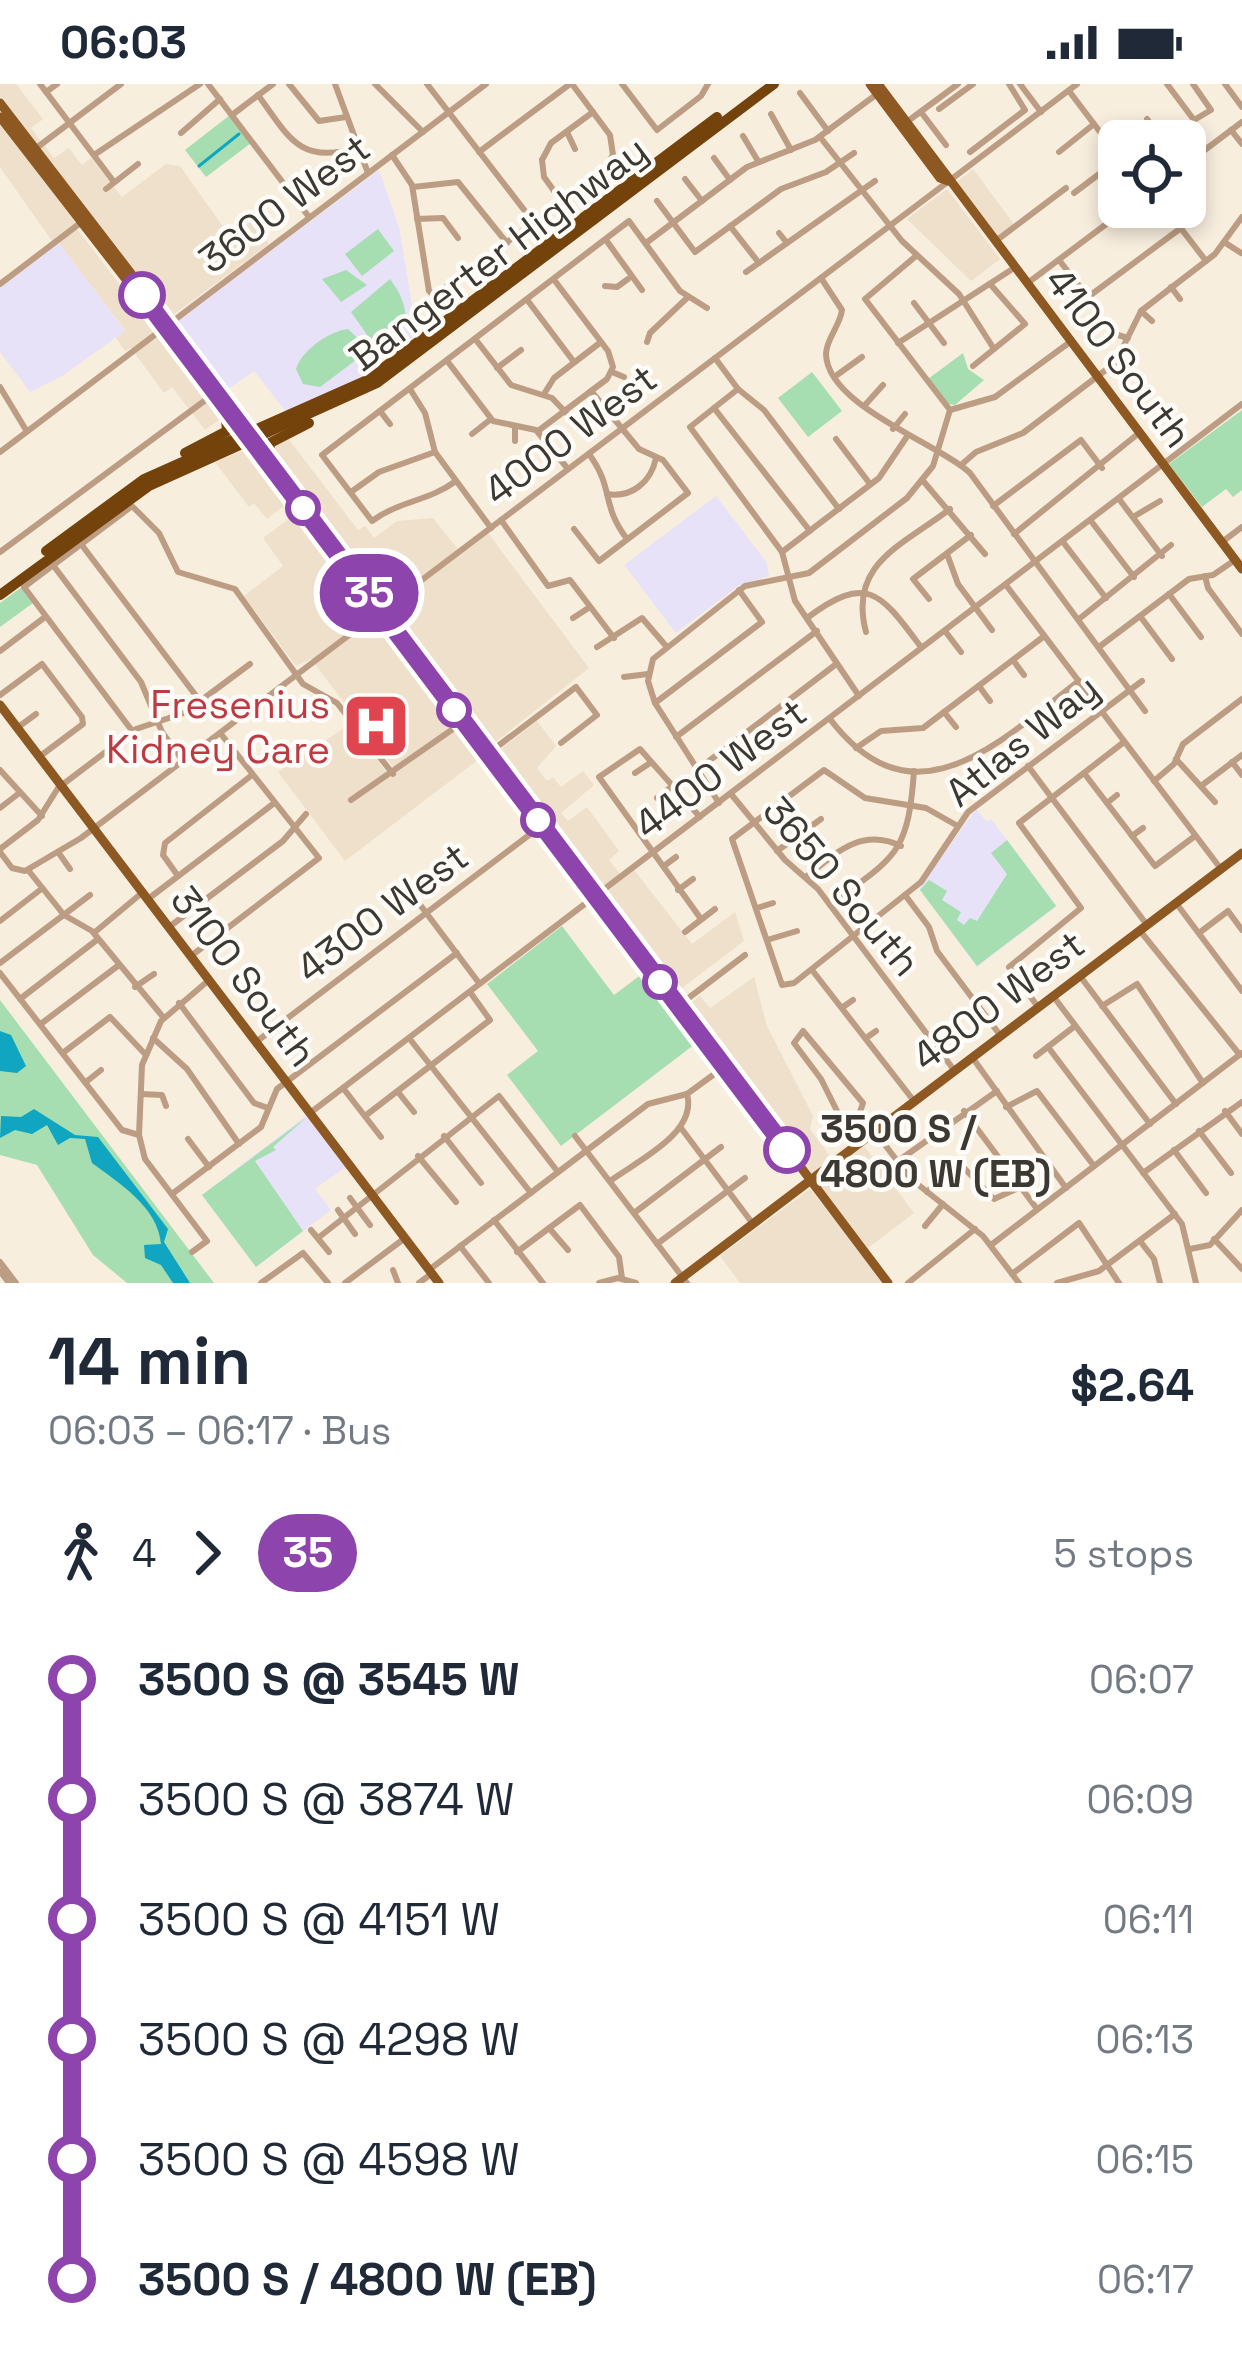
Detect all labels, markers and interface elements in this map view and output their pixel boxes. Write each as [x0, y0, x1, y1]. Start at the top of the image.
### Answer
text: 06:03 [60, 14, 187, 71]
map controls [1098, 120, 1206, 228]
button: locate [1098, 120, 1206, 228]
street label: 3600 West [189, 123, 380, 284]
street label: Bangerter Highway [340, 125, 657, 381]
street label: 4100 South [1035, 257, 1202, 457]
unlabelled marker [120, 273, 164, 317]
street label: 4000 West [474, 353, 666, 515]
unlabelled marker [287, 492, 319, 524]
line badge: 35 [315, 554, 423, 632]
text: 35 [344, 566, 394, 619]
street label: Atlas Way [936, 664, 1109, 817]
place label: Fresenius Kidney Care [106, 680, 330, 774]
street label: 4400 West [624, 688, 816, 849]
hospital icon: Fresenius Kidney Care [341, 691, 411, 761]
unlabelled marker [438, 694, 470, 726]
street label: 3650 South [752, 786, 931, 986]
unlabelled marker [522, 804, 554, 836]
street label: 4300 West [287, 832, 478, 993]
street label: 3100 South [160, 876, 327, 1076]
street label: 4800 West [902, 920, 1094, 1081]
unlabelled marker [644, 966, 676, 998]
place label: 3500 S / 4800 W (EB) [820, 1104, 1051, 1198]
marker: 3500 S / 4800 W (EB) [765, 1128, 809, 1172]
text: 14 min [48, 1319, 251, 1403]
text: $2.64 [1071, 1357, 1194, 1414]
text: 06:03 – 06:17 · Bus [48, 1406, 391, 1455]
icon: walk [48, 1520, 114, 1586]
icon: forward [174, 1520, 240, 1586]
text: 35 [282, 1526, 333, 1579]
text: 4 [132, 1529, 156, 1578]
text: 5 stops [1053, 1529, 1194, 1578]
text: 3500 S @ 3545 W [138, 1651, 519, 1708]
text: 06:07 [1089, 1655, 1194, 1704]
text: 3500 S @ 3874 W [138, 1771, 514, 1828]
text: 06:09 [1086, 1775, 1194, 1824]
text: 3500 S @ 4151 W [138, 1891, 500, 1948]
text: 06:11 [1103, 1895, 1194, 1944]
text: 3500 S @ 4298 W [138, 2011, 520, 2068]
text: 06:13 [1095, 2015, 1194, 2064]
text: 3500 S @ 4598 W [138, 2131, 520, 2188]
text: 06:15 [1096, 2135, 1194, 2184]
text: 3500 S / 4800 W (EB) [138, 2251, 596, 2308]
text: 06:17 [1097, 2255, 1194, 2304]

